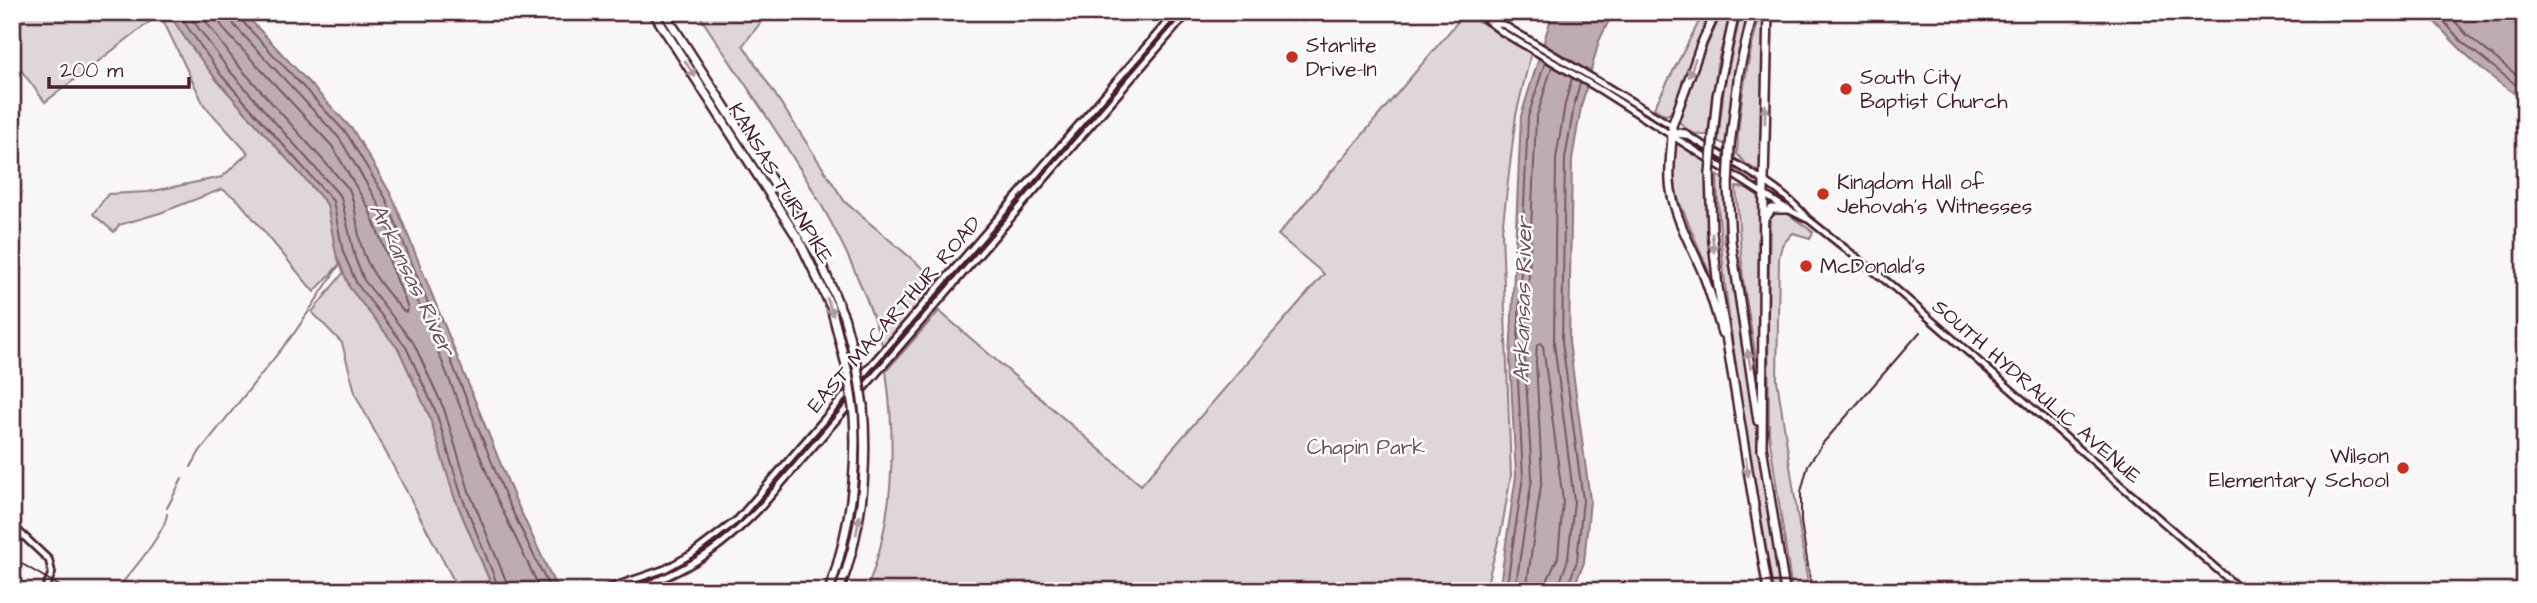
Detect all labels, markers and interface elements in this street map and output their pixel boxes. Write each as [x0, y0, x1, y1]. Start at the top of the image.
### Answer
place label: Starlite Drive-In [1306, 31, 1377, 84]
scale bar [49, 46, 189, 90]
marker: Starlite Drive-In [1284, 49, 1300, 65]
text: 200 m [60, 56, 124, 85]
one-way arrow [1686, 58, 1697, 79]
one-way arrow [683, 60, 696, 79]
place label: South City Baptist Church [1860, 63, 2008, 117]
marker: South City Baptist Church [1838, 81, 1854, 97]
street label: KANSAS TURNPIKE [721, 97, 840, 270]
one-way arrow [1760, 103, 1771, 125]
place label: Kingdom Hall of Jehovah's Witnesses [1837, 168, 2032, 221]
marker: Kingdom Hall of Jehovah's Witnesses [1815, 186, 1831, 202]
water label: Arkansas River [361, 198, 464, 363]
street label: EAST MACARTHUR ROAD [801, 209, 988, 419]
water label: Arkansas River [1506, 215, 1540, 383]
one-way arrow [1708, 232, 1719, 254]
place label: McDonald's [1820, 252, 1925, 281]
marker: McDonald's [1798, 258, 1814, 274]
street label: SOUTH HYDRAULIC AVENUE [1926, 292, 2148, 491]
one-way arrow [825, 297, 836, 318]
one-way arrow [1743, 348, 1754, 370]
park label: Chapin Park [1307, 433, 1425, 463]
place label: Wilson Elementary School [2209, 442, 2389, 497]
one-way arrow [1742, 457, 1753, 479]
marker: Wilson Elementary School [2395, 460, 2411, 476]
one-way arrow [852, 514, 863, 536]

